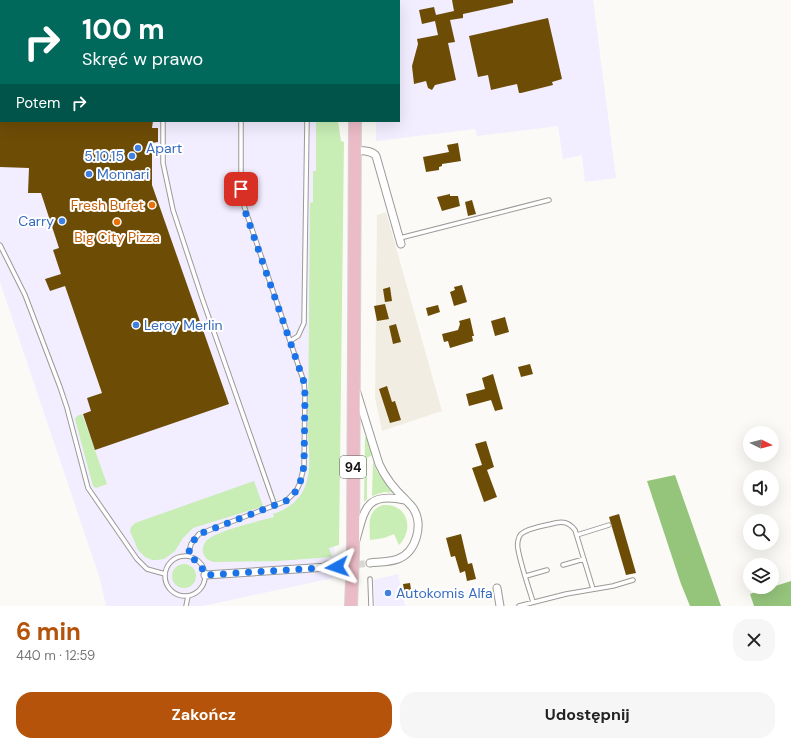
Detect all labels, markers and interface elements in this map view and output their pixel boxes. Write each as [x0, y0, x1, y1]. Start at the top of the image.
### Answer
text: 100 m [82, 11, 165, 48]
icon: right [16, 16, 68, 68]
text: Skręć w prawo [82, 47, 203, 71]
icon: right [68, 92, 90, 114]
text: Potem [16, 93, 60, 113]
place label: Apart [146, 139, 182, 157]
marker: Apart [133, 143, 143, 153]
place label: 5.10.15 [84, 147, 124, 165]
marker: 5.10.15 [127, 151, 137, 161]
place label: Monnari [97, 165, 149, 183]
marker: Monnari [84, 169, 94, 179]
pin [224, 172, 258, 206]
icon: arrive [230, 178, 252, 200]
place label: Fresh Bufet [71, 196, 144, 214]
marker: Fresh Bufet [147, 200, 157, 210]
place label: Carry [18, 212, 54, 230]
marker: Carry [57, 216, 67, 226]
marker: Big City Pizza [112, 217, 122, 227]
place label: Big City Pizza [74, 228, 160, 246]
place label: Leroy Merlin [144, 316, 223, 334]
marker: Leroy Merlin [131, 320, 141, 330]
north arrow [743, 426, 779, 462]
map controls [743, 426, 779, 594]
road number: 94 [340, 456, 366, 478]
button: sound [743, 470, 779, 506]
button: search [743, 514, 779, 550]
position arrow [316, 546, 358, 588]
button: layers [743, 558, 779, 594]
place label: Autokomis Alfa [396, 584, 493, 602]
marker: Autokomis Alfa [383, 588, 393, 598]
text: 6 min [16, 616, 81, 647]
button: close [733, 619, 775, 661]
text: 440 m · 12:59 [16, 647, 95, 664]
button: Zakończ [16, 692, 392, 738]
button: Udostępnij [400, 692, 775, 738]

